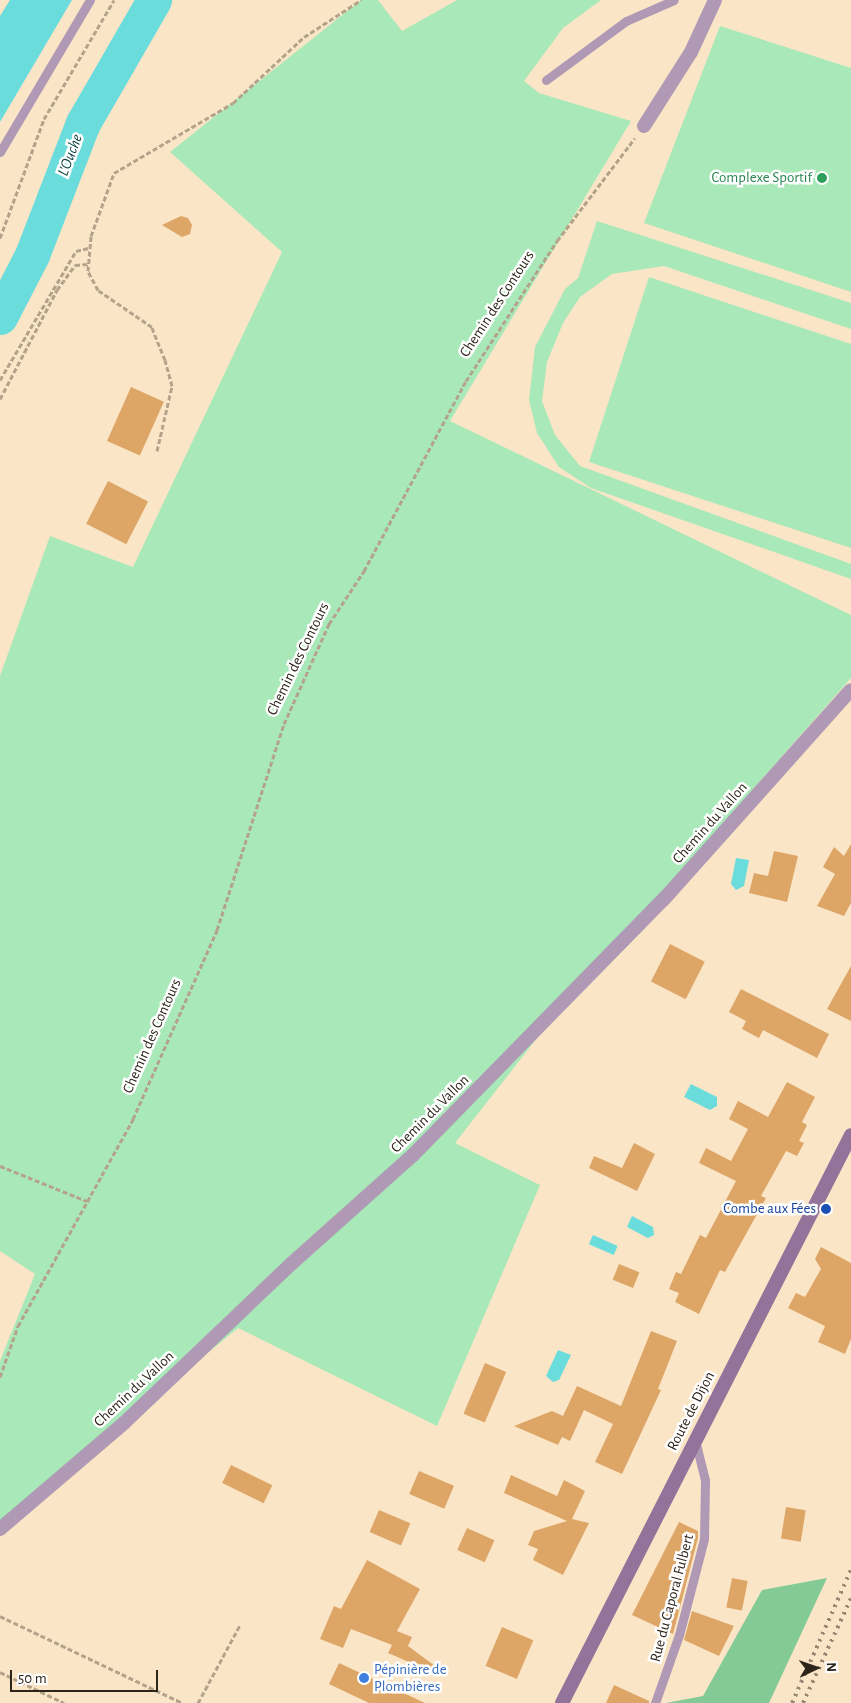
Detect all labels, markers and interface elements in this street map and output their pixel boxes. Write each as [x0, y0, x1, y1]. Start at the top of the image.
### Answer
water label: L'Ouche [53, 131, 87, 179]
place label: Complexe Sportif [712, 169, 812, 187]
marker: Complexe Sportif [816, 172, 828, 184]
street label: Chemin des Contours [456, 247, 538, 361]
street label: Chemin des Contours [263, 600, 333, 718]
street label: Chemin du Vallon [669, 779, 751, 867]
street label: Chemin des Contours [119, 976, 185, 1096]
street label: Chemin du Vallon [387, 1071, 473, 1157]
place label: Combe aux Fées [723, 1200, 816, 1218]
marker: Combe aux Fées [820, 1203, 832, 1215]
street label: Chemin du Vallon [90, 1347, 178, 1431]
street label: Route de Dijon [663, 1369, 719, 1453]
street label: Rue du Caporal Fulbert [646, 1532, 698, 1664]
north arrow [791, 1643, 841, 1693]
scale bar [12, 1660, 160, 1692]
place label: Pépinière de Plombières [374, 1660, 447, 1695]
text: N [824, 1662, 838, 1672]
text: 50 m [18, 1671, 47, 1686]
marker: Pépinière de Plombières [358, 1672, 370, 1684]

